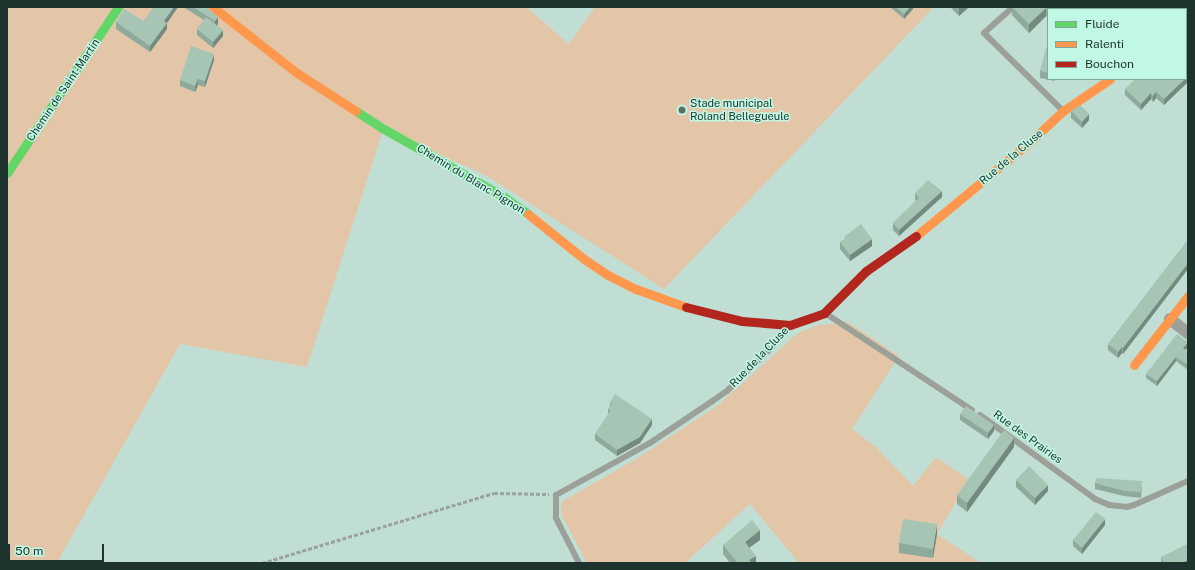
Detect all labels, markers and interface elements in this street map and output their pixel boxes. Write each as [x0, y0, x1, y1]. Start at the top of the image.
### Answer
legend [1047, 8, 1187, 80]
text: Fluide [1085, 17, 1120, 31]
street label: Chemin de Saint-Martin [24, 36, 102, 144]
text: Ralenti [1085, 37, 1124, 51]
text: Bouchon [1085, 57, 1134, 71]
place label: Stade municipal Roland Bellegueule [690, 97, 790, 123]
marker: Stade municipal Roland Bellegueule [677, 105, 687, 115]
street label: Rue de la Cluse [976, 127, 1046, 187]
street label: Chemin du Blanc Pignon [414, 141, 528, 217]
street label: Rue de la Cluse [727, 324, 791, 390]
street label: Rue des Prairies [991, 407, 1065, 467]
scale bar [10, 536, 106, 562]
text: 50 m [15, 544, 43, 558]

